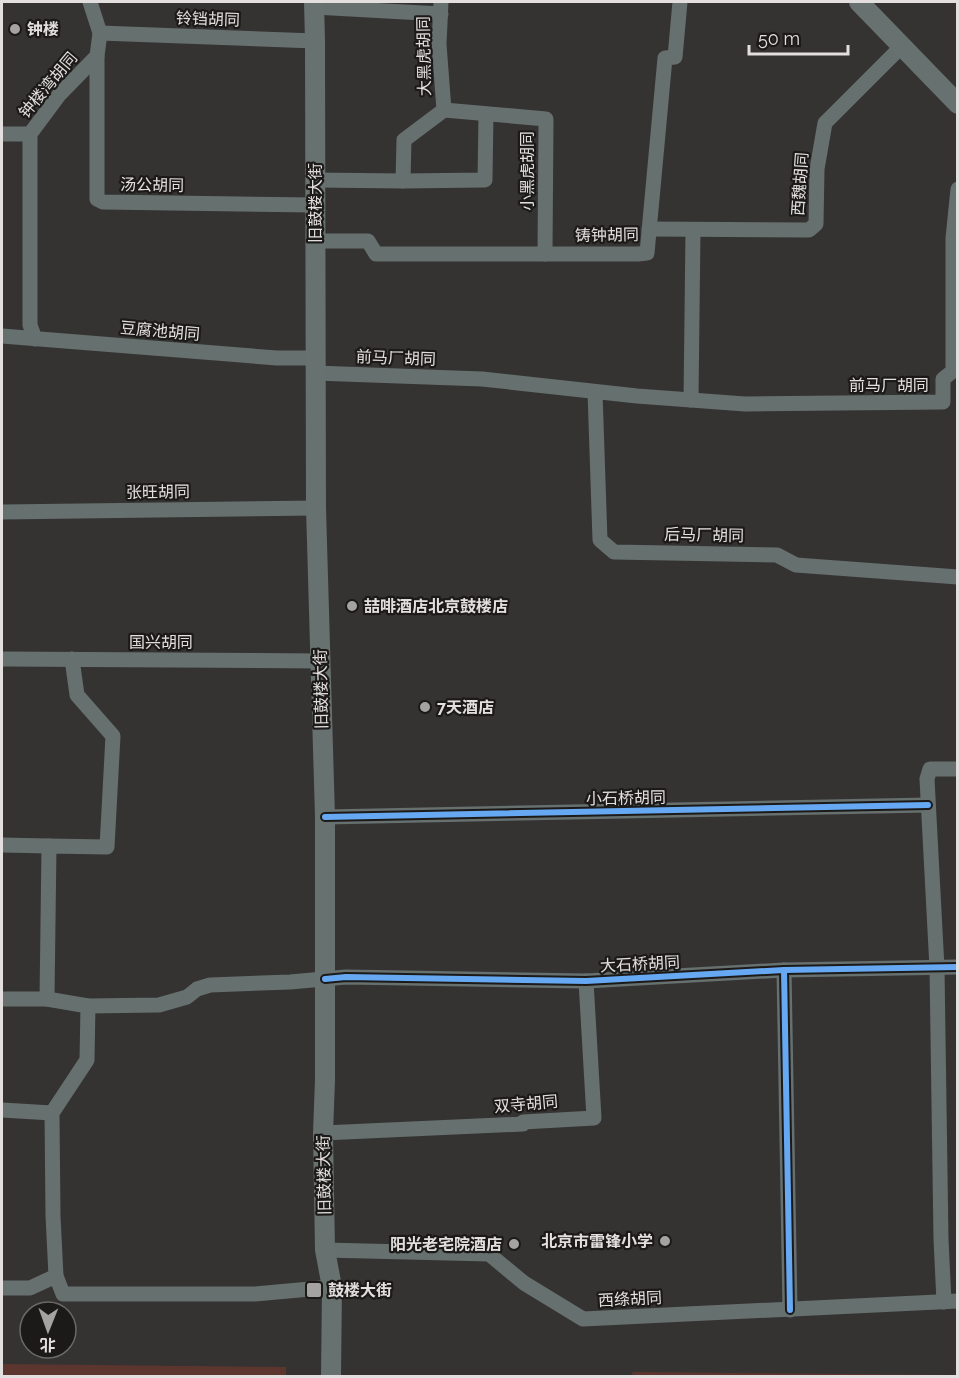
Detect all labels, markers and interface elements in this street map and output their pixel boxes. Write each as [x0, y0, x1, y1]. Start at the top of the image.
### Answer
street label: 铃铛胡同 [176, 8, 240, 30]
street label: 大黑虎胡同 [414, 16, 434, 96]
scale bar [749, 18, 848, 56]
place label: 钟楼 [27, 20, 59, 39]
marker: 钟楼 [8, 22, 22, 36]
text: 50 m [758, 28, 800, 49]
street label: 钟楼湾胡同 [15, 48, 81, 122]
street label: 小黑虎胡同 [518, 131, 537, 211]
street label: 西魏胡同 [788, 151, 812, 217]
street label: 旧鼓楼大街 [306, 163, 325, 243]
street label: 汤公胡同 [120, 175, 184, 195]
street label: 铸钟胡同 [575, 225, 639, 245]
street label: 豆腐池胡同 [119, 318, 201, 344]
street label: 前马厂胡同 [356, 347, 436, 369]
street label: 前马厂胡同 [849, 376, 929, 395]
street label: 张旺胡同 [126, 482, 190, 502]
street label: 后马厂胡同 [664, 525, 744, 545]
place label: 喆啡酒店北京鼓楼店 [364, 597, 508, 616]
marker: 喆啡酒店北京鼓楼店 [345, 599, 359, 613]
street label: 国兴胡同 [129, 633, 193, 652]
street label: 旧鼓楼大街 [311, 649, 331, 729]
place label: 7天酒店 [437, 698, 494, 717]
marker: 7天酒店 [418, 700, 432, 714]
street label: 小石桥胡同 [586, 788, 666, 808]
street label: 大石桥胡同 [600, 952, 680, 976]
street label: 双寺胡同 [493, 1092, 559, 1116]
street label: 旧鼓楼大街 [314, 1135, 334, 1215]
place label: 北京市雷锋小学 [541, 1232, 653, 1251]
marker: 北京市雷锋小学 [658, 1234, 672, 1248]
place label: 阳光老宅院酒店 [390, 1235, 502, 1254]
marker: 阳光老宅院酒店 [507, 1237, 521, 1251]
marker: 鼓楼大街 [305, 1281, 323, 1299]
place label: 鼓楼大街 [328, 1281, 392, 1300]
street label: 西绦胡同 [598, 1288, 662, 1310]
north arrow [18, 1300, 78, 1360]
text: 北 [40, 1335, 56, 1354]

